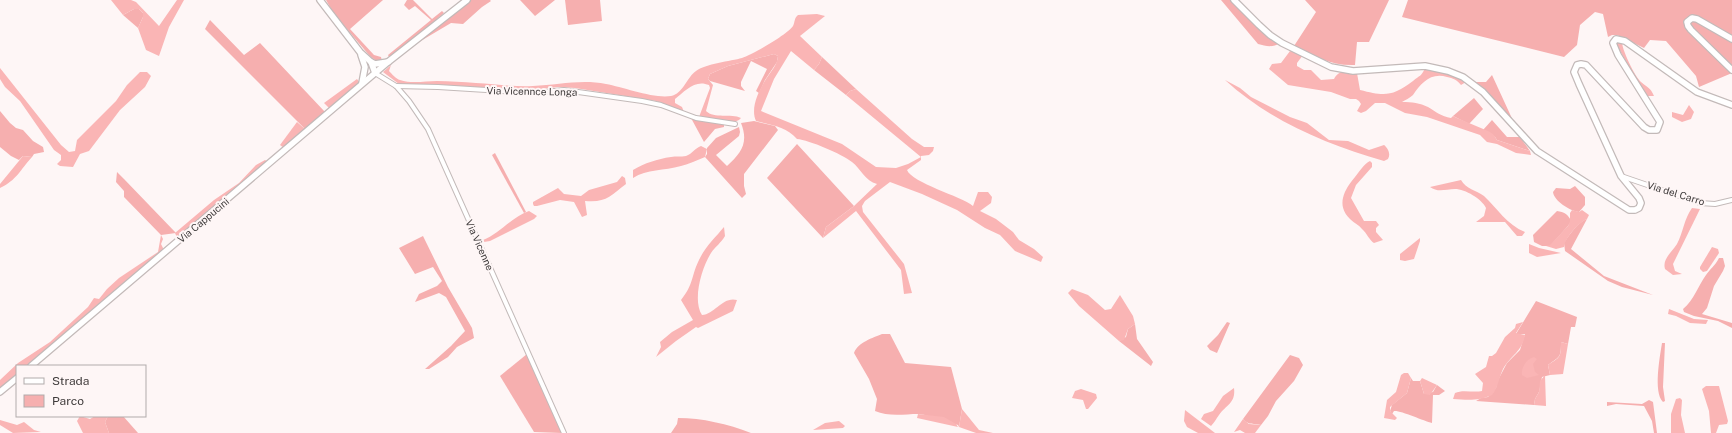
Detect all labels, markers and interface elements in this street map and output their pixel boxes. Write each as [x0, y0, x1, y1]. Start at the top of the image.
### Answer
street label: Via Vicennce Longa [487, 84, 577, 98]
street label: Via del Carro [1646, 179, 1707, 208]
street label: Via Cappucini [175, 195, 231, 245]
street label: Via Vicenne [463, 218, 497, 273]
legend [16, 365, 146, 417]
text: Strada [52, 374, 89, 388]
text: Parco [52, 394, 84, 408]

